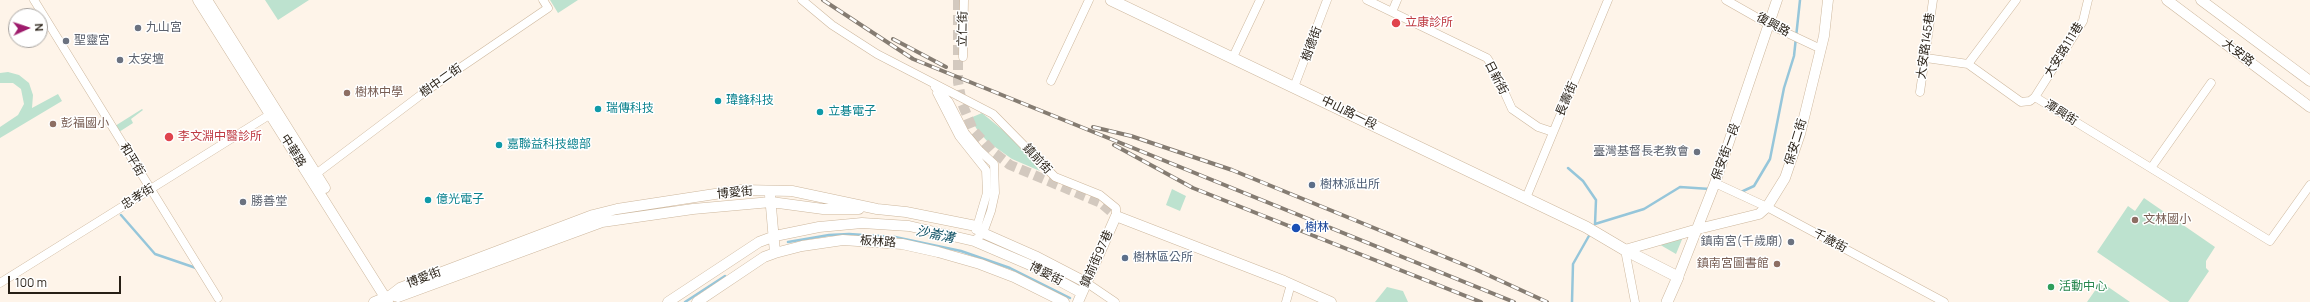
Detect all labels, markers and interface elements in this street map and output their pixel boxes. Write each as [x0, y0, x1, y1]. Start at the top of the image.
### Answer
north arrow [8, 8, 48, 48]
street label: 復興路 [1754, 10, 1792, 40]
street label: 立仁街 [955, 11, 971, 47]
street label: 大安路145巷 [1914, 12, 1938, 80]
place label: 立康診所 [1405, 16, 1453, 30]
marker: 立康診所 [1390, 17, 1402, 29]
street label: 大安路111巷 [2041, 20, 2087, 80]
place label: 九山宮 [146, 21, 182, 35]
text: N [32, 23, 47, 32]
marker: 九山宮 [133, 23, 143, 33]
street label: 樹德街 [1299, 25, 1325, 63]
place label: 聖靈宮 [74, 34, 110, 48]
marker: 聖靈宮 [61, 36, 71, 46]
street label: 大安路 [2219, 36, 2257, 70]
place label: 太安壇 [128, 53, 164, 67]
marker: 太安壇 [115, 55, 125, 65]
street label: 日新街 [1481, 59, 1511, 97]
street label: 樹中二街 [417, 61, 465, 101]
street label: 長壽街 [1553, 80, 1581, 118]
place label: 樹林中學 [355, 86, 403, 100]
marker: 樹林中學 [342, 88, 352, 98]
street label: 中山路一段 [1319, 93, 1379, 133]
place label: 瑋鋒科技 [726, 94, 774, 108]
marker: 瑋鋒科技 [713, 96, 723, 106]
street label: 潭興街 [2042, 97, 2080, 129]
place label: 瑞傳科技 [606, 102, 654, 116]
marker: 瑞傳科技 [593, 104, 603, 114]
place label: 立碁電子 [828, 105, 876, 119]
marker: 立碁電子 [815, 107, 825, 117]
place label: 彭福國小 [61, 117, 109, 131]
street label: 保安二街 [1782, 117, 1810, 167]
marker: 彭福國小 [48, 119, 58, 129]
street label: 保安街一段 [1709, 121, 1743, 183]
place label: 李文淵中醫診所 [178, 130, 262, 144]
marker: 李文淵中醫診所 [163, 131, 175, 143]
street label: 中華路 [277, 132, 309, 170]
place label: 嘉聯益科技總部 [507, 138, 591, 152]
marker: 嘉聯益科技總部 [494, 140, 504, 150]
street label: 和平街 [117, 141, 147, 179]
street label: 鎮前街 [1019, 141, 1055, 177]
place label: 臺灣基督長老教會 [1593, 145, 1689, 159]
marker: 臺灣基督長老教會 [1692, 147, 1702, 157]
place label: 樹林派出所 [1320, 178, 1380, 192]
marker: 樹林派出所 [1307, 180, 1317, 190]
street label: 忠孝街 [119, 181, 157, 213]
street label: 博愛街 [716, 184, 754, 202]
place label: 億光電子 [436, 193, 484, 207]
place label: 勝善堂 [251, 195, 287, 209]
marker: 億光電子 [423, 195, 433, 205]
marker: 勝善堂 [238, 197, 248, 207]
place label: 文林國小 [2143, 213, 2191, 227]
marker: 文林國小 [2130, 215, 2140, 225]
place label: 樹林 [1305, 221, 1329, 235]
marker: 樹林 [1290, 222, 1302, 234]
water label: 沙崙溝 [914, 223, 956, 247]
street label: 千歲街 [1811, 226, 1849, 256]
street label: 鎮前街97巷 [1078, 228, 1116, 290]
street label: 板林路 [860, 234, 896, 250]
place label: 鎮南宮(千歲廟) [1701, 235, 1783, 249]
marker: 鎮南宮(千歲廟) [1786, 237, 1796, 247]
place label: 樹林區公所 [1133, 251, 1193, 265]
marker: 樹林區公所 [1120, 253, 1130, 263]
place label: 鎮南宮圖書館 [1697, 257, 1769, 271]
street label: 博愛街 [1027, 259, 1065, 289]
marker: 鎮南宮圖書館 [1772, 259, 1782, 269]
street label: 博愛街 [405, 265, 443, 291]
scale bar [10, 268, 123, 294]
text: 100 m [15, 274, 47, 291]
place label: 活動中心 [2059, 280, 2107, 294]
marker: 活動中心 [2046, 282, 2056, 292]

